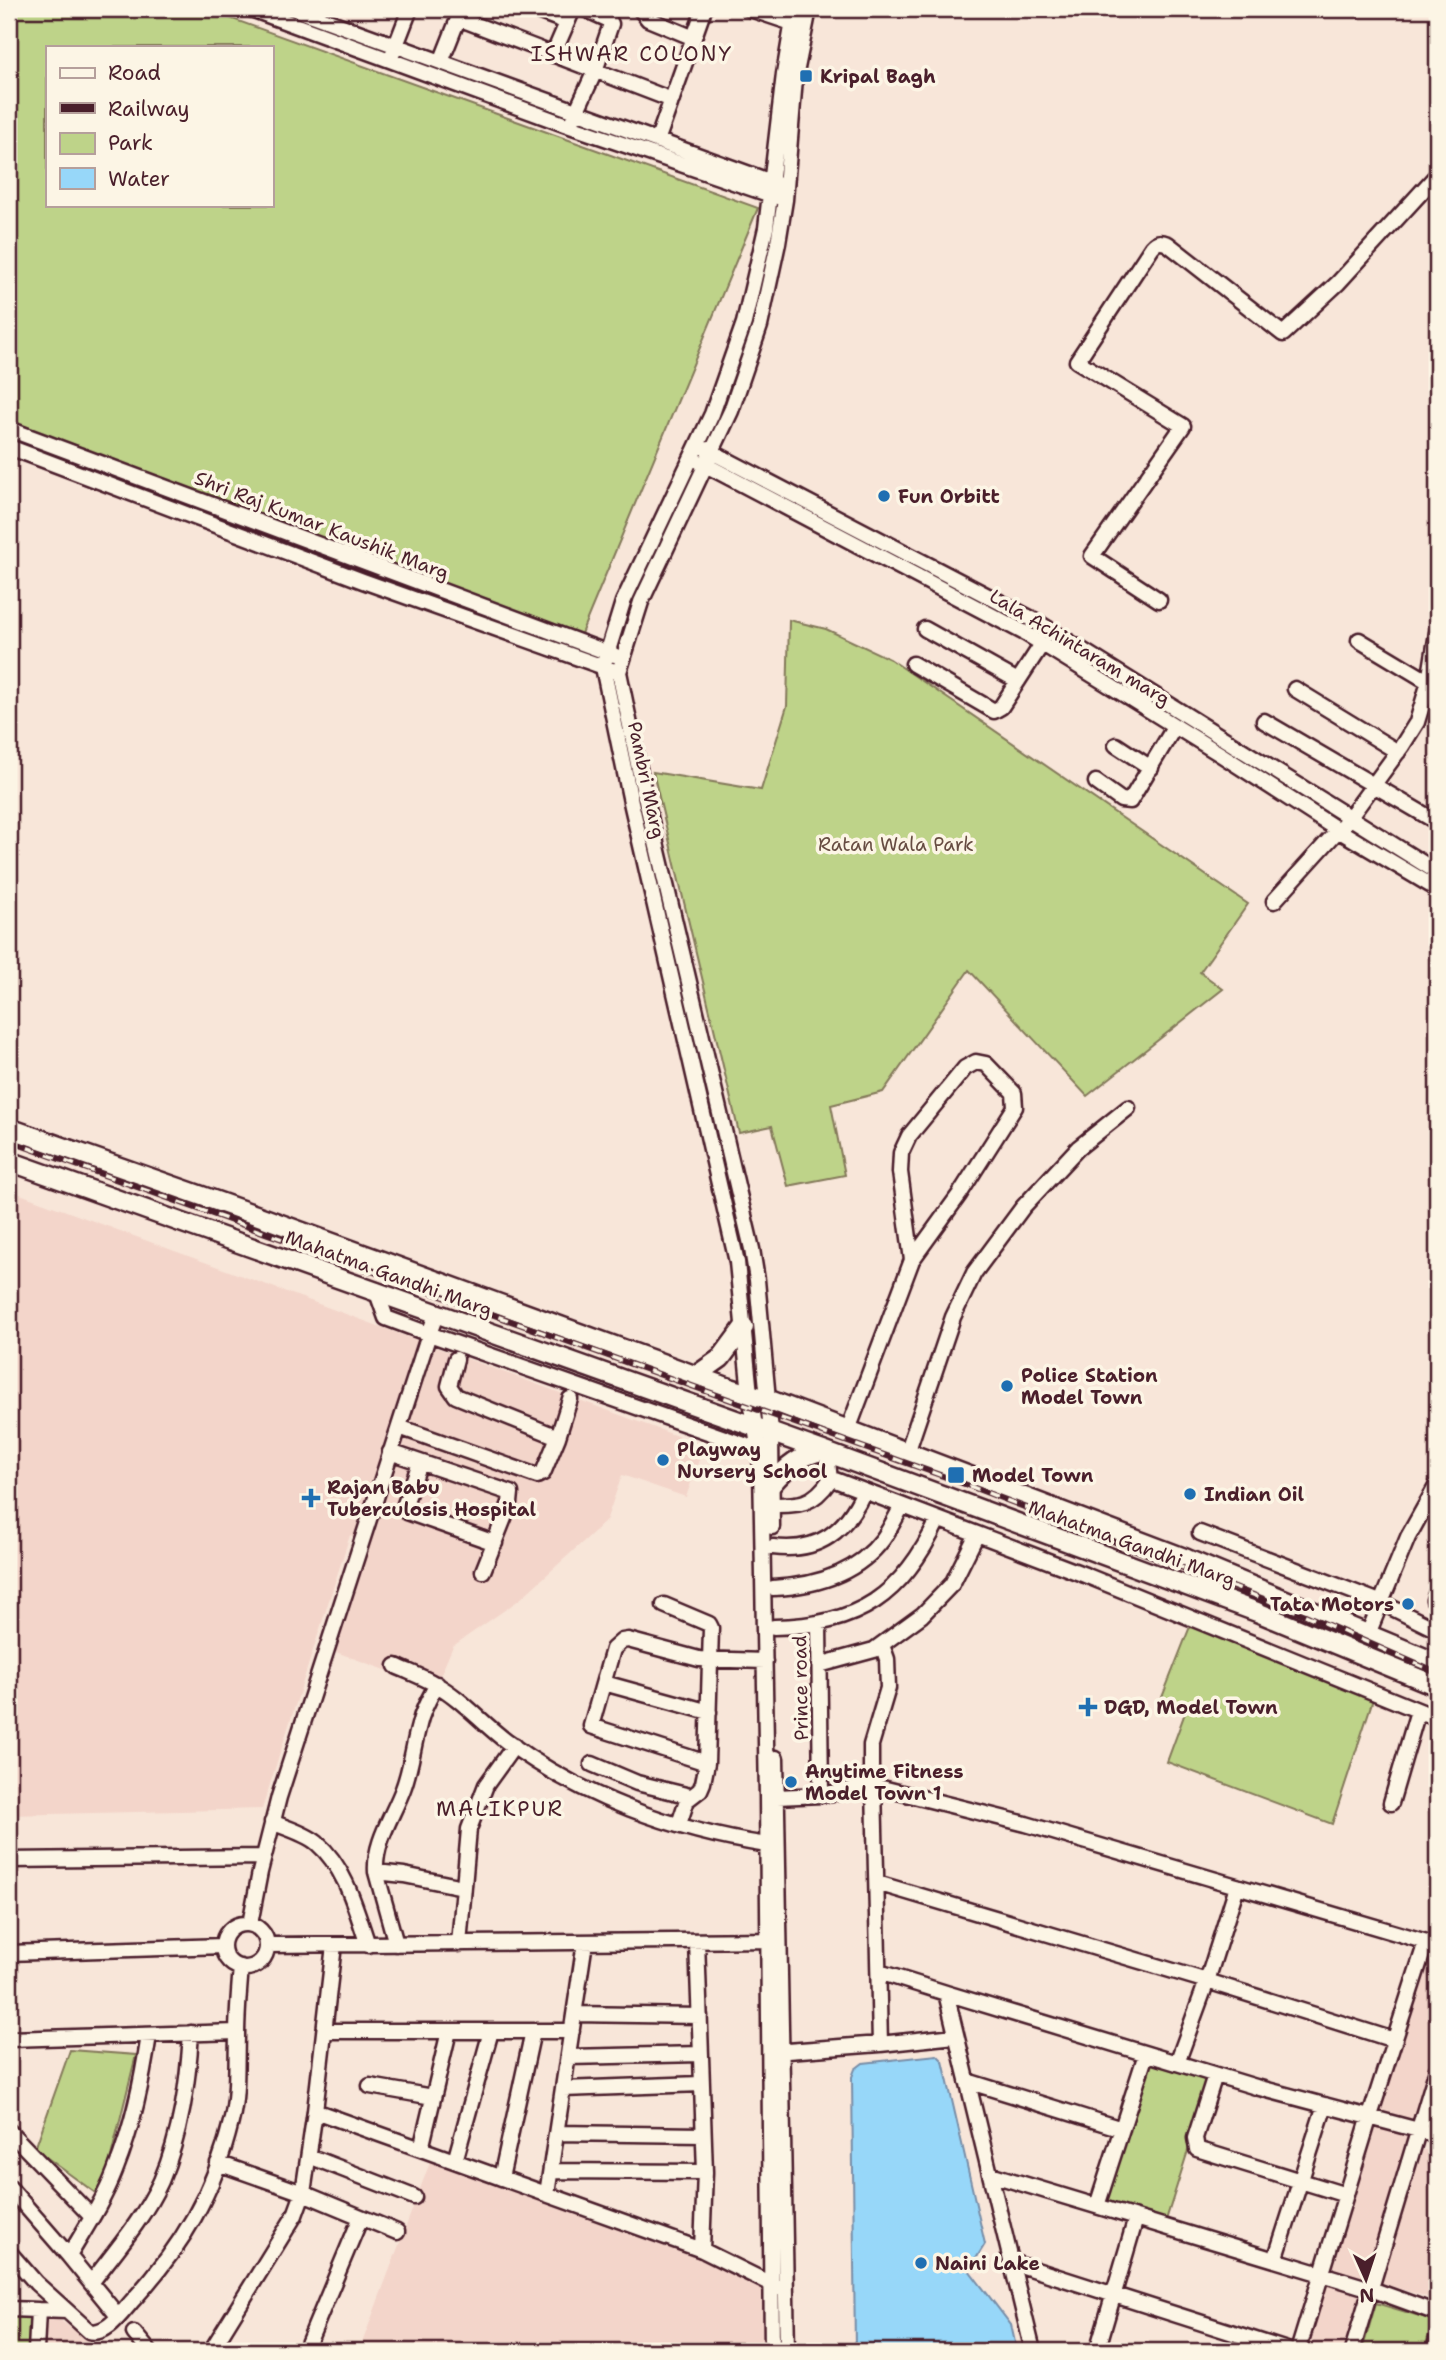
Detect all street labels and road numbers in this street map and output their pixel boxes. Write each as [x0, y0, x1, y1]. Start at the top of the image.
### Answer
street label: Shri Raj Kumar Kaushik Marg [191, 465, 452, 586]
street label: Lala Achintaram marg [985, 584, 1175, 711]
street label: Pambri Marg [622, 719, 671, 841]
street label: Mahatma Gandhi Marg [282, 1224, 496, 1323]
street label: Mahatma Gandhi Marg [1025, 1494, 1239, 1593]
street label: Prince road [787, 1635, 814, 1741]

